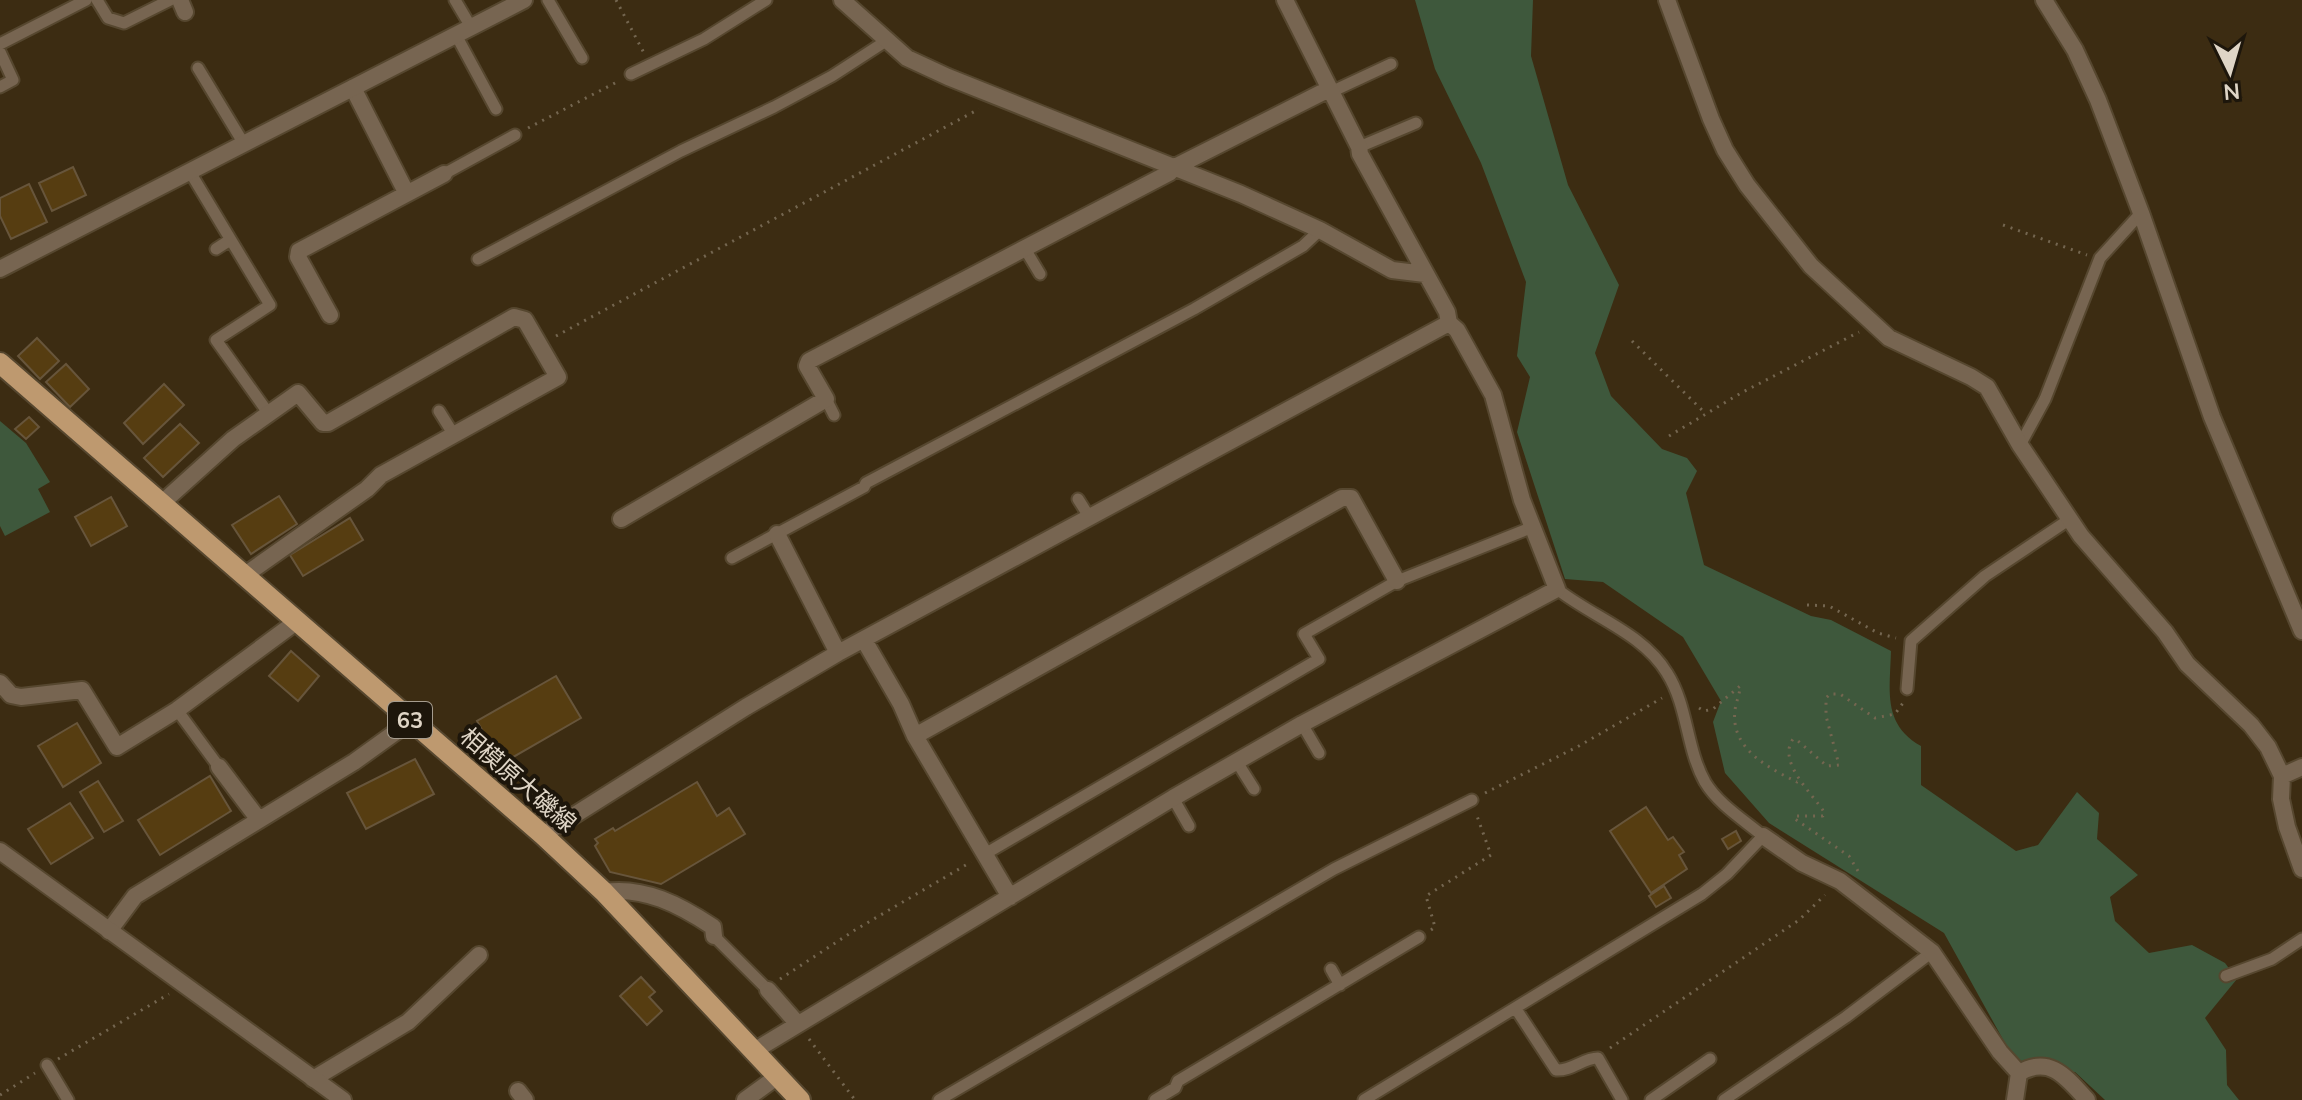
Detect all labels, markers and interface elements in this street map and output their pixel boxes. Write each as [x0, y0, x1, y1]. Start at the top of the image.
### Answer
north arrow [2190, 32, 2270, 112]
text: N [2222, 75, 2241, 107]
road number: 63 [388, 702, 432, 738]
street label: 相模原大磯線 [453, 721, 583, 839]

